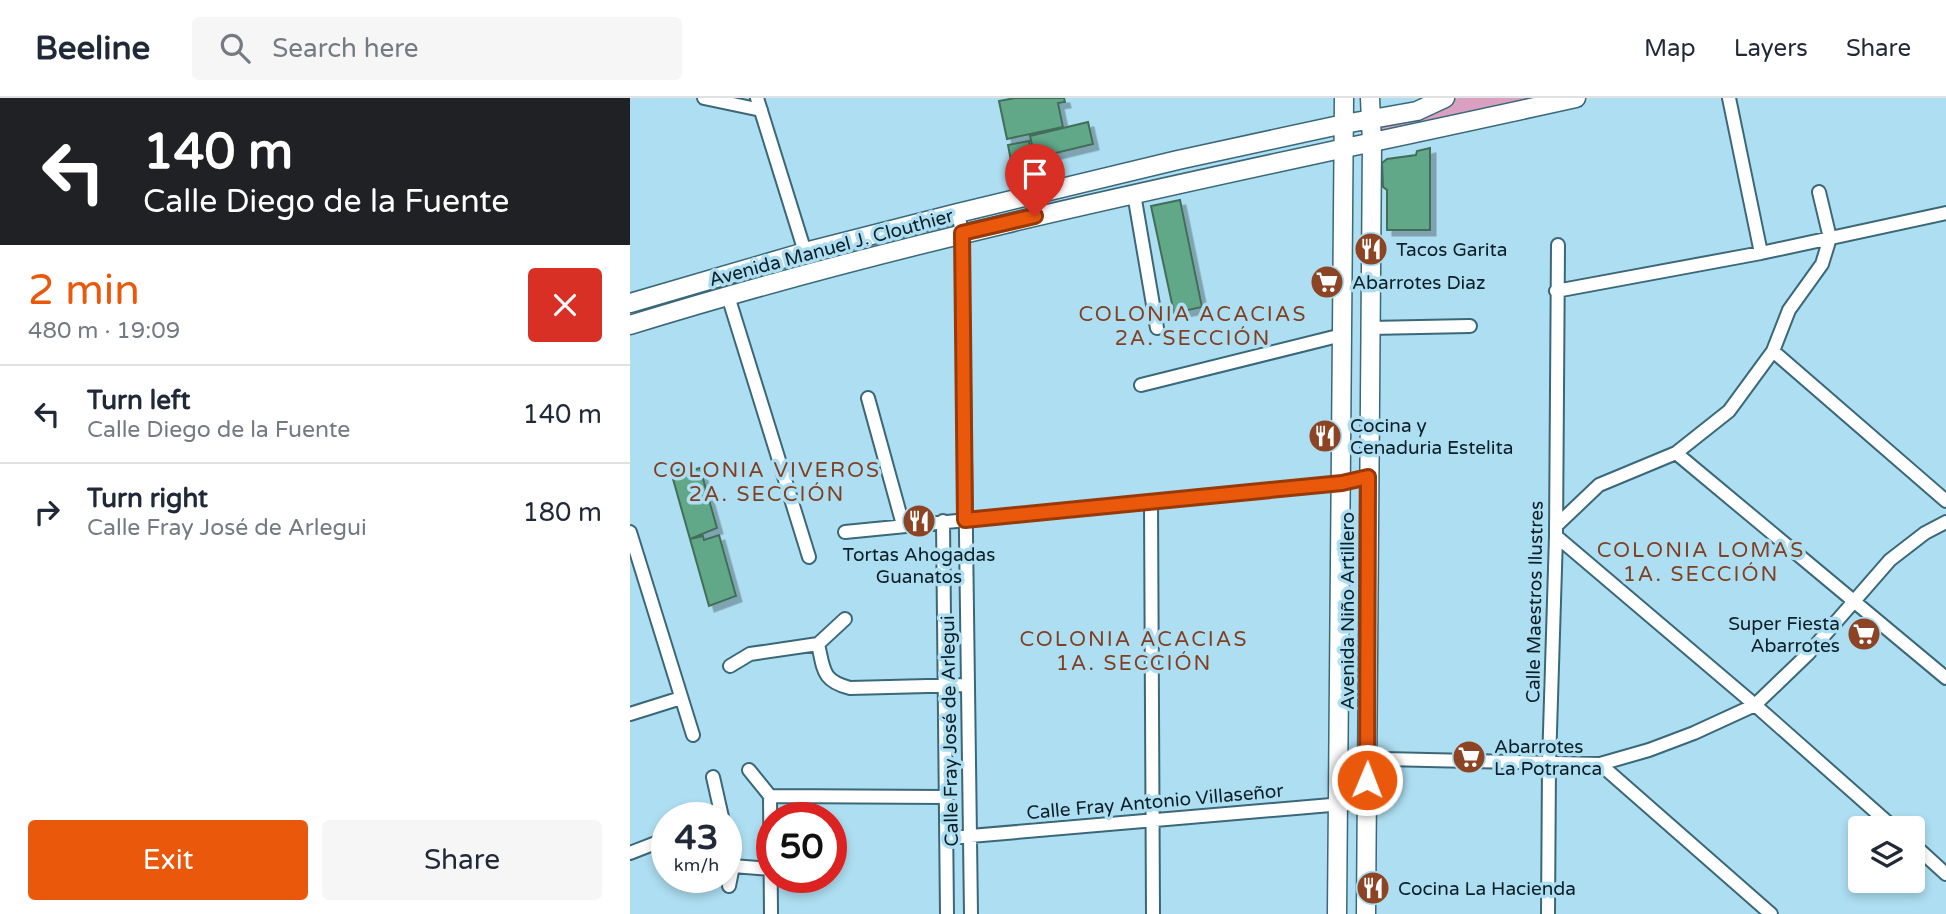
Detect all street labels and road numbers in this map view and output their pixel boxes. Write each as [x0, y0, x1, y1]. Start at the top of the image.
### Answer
street label: Avenida Manuel J. Clouthier [707, 205, 957, 291]
street label: Calle Maestros Ilustres [1522, 501, 1548, 703]
street label: Avenida Niño Artillero [1337, 512, 1359, 710]
street label: Calle Fray José de Arlegui [937, 615, 963, 847]
street label: Calle Fray Antonio Villaseñor [1026, 780, 1285, 824]

